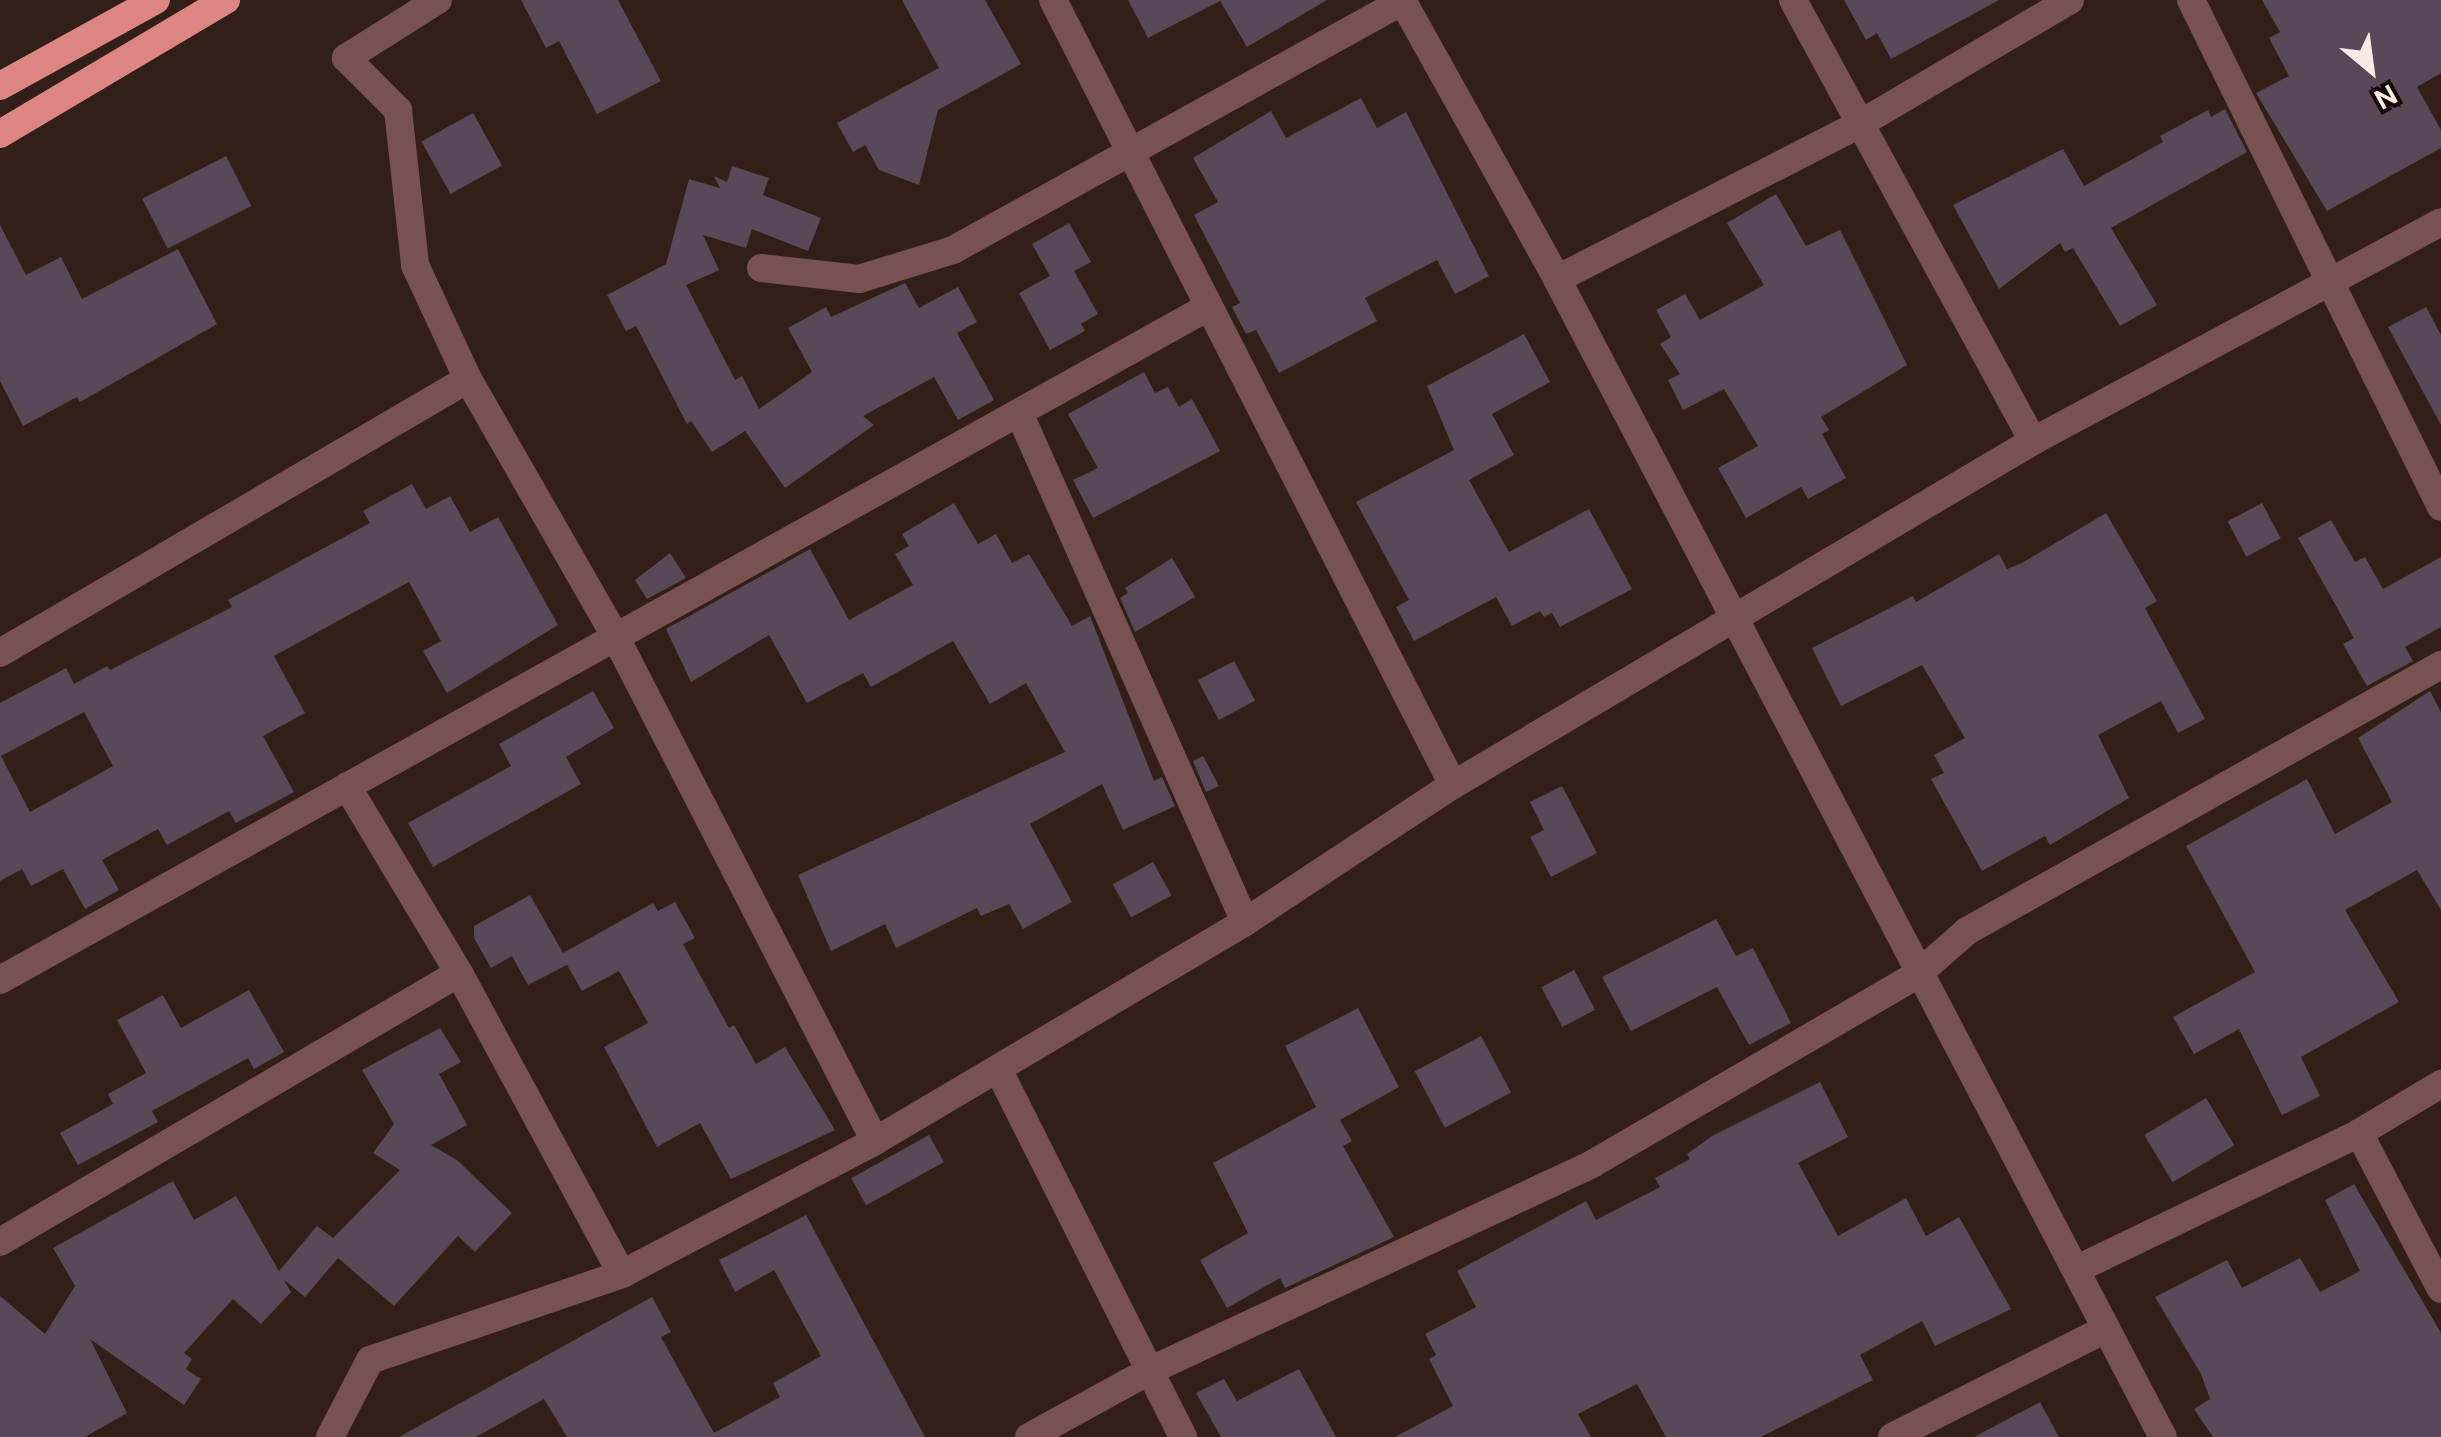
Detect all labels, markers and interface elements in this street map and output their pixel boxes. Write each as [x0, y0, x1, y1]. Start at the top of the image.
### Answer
north arrow [2321, 20, 2421, 120]
text: N [2368, 76, 2404, 118]

